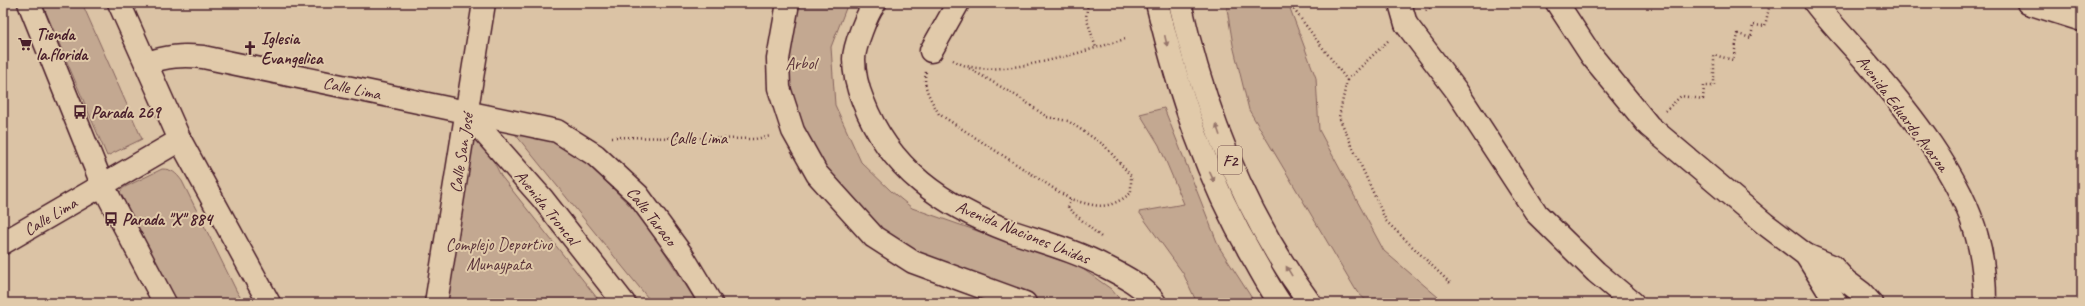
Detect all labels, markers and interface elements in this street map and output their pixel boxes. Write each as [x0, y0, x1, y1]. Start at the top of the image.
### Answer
place label: Tienda la.florida [36, 24, 89, 65]
place label: Iglesia Evangelica [261, 28, 324, 69]
one-way arrow [1164, 35, 1170, 47]
supermarket icon: Tienda la.florida [17, 36, 33, 52]
church icon: Iglesia Evangelica [242, 40, 258, 56]
street label: Avenida Eduardo Avaroa [1852, 51, 1954, 177]
park label: Arbol [786, 53, 819, 74]
street label: Calle Lima [321, 72, 384, 105]
place label: Parada 269 [91, 102, 163, 123]
bus stop icon: Parada 269 [72, 104, 88, 120]
street label: Calle San José [445, 109, 479, 194]
one-way arrow [1214, 123, 1220, 135]
street label: Calle Lima [669, 128, 729, 149]
road number: F2 [1218, 146, 1242, 174]
street label: Avenida Troncal [510, 166, 585, 251]
one-way arrow [1209, 171, 1215, 183]
street label: Calle Taraco [622, 182, 682, 252]
street label: Calle Lima [20, 192, 82, 240]
street label: Avenida Naciones Unidas [953, 196, 1095, 270]
place label: Parada "X" 884 [122, 209, 214, 230]
bus stop icon: Parada "X" 884 [103, 211, 119, 227]
park label: Complejo Deportivo Munaypata [446, 234, 553, 275]
one-way arrow [1285, 265, 1292, 277]

